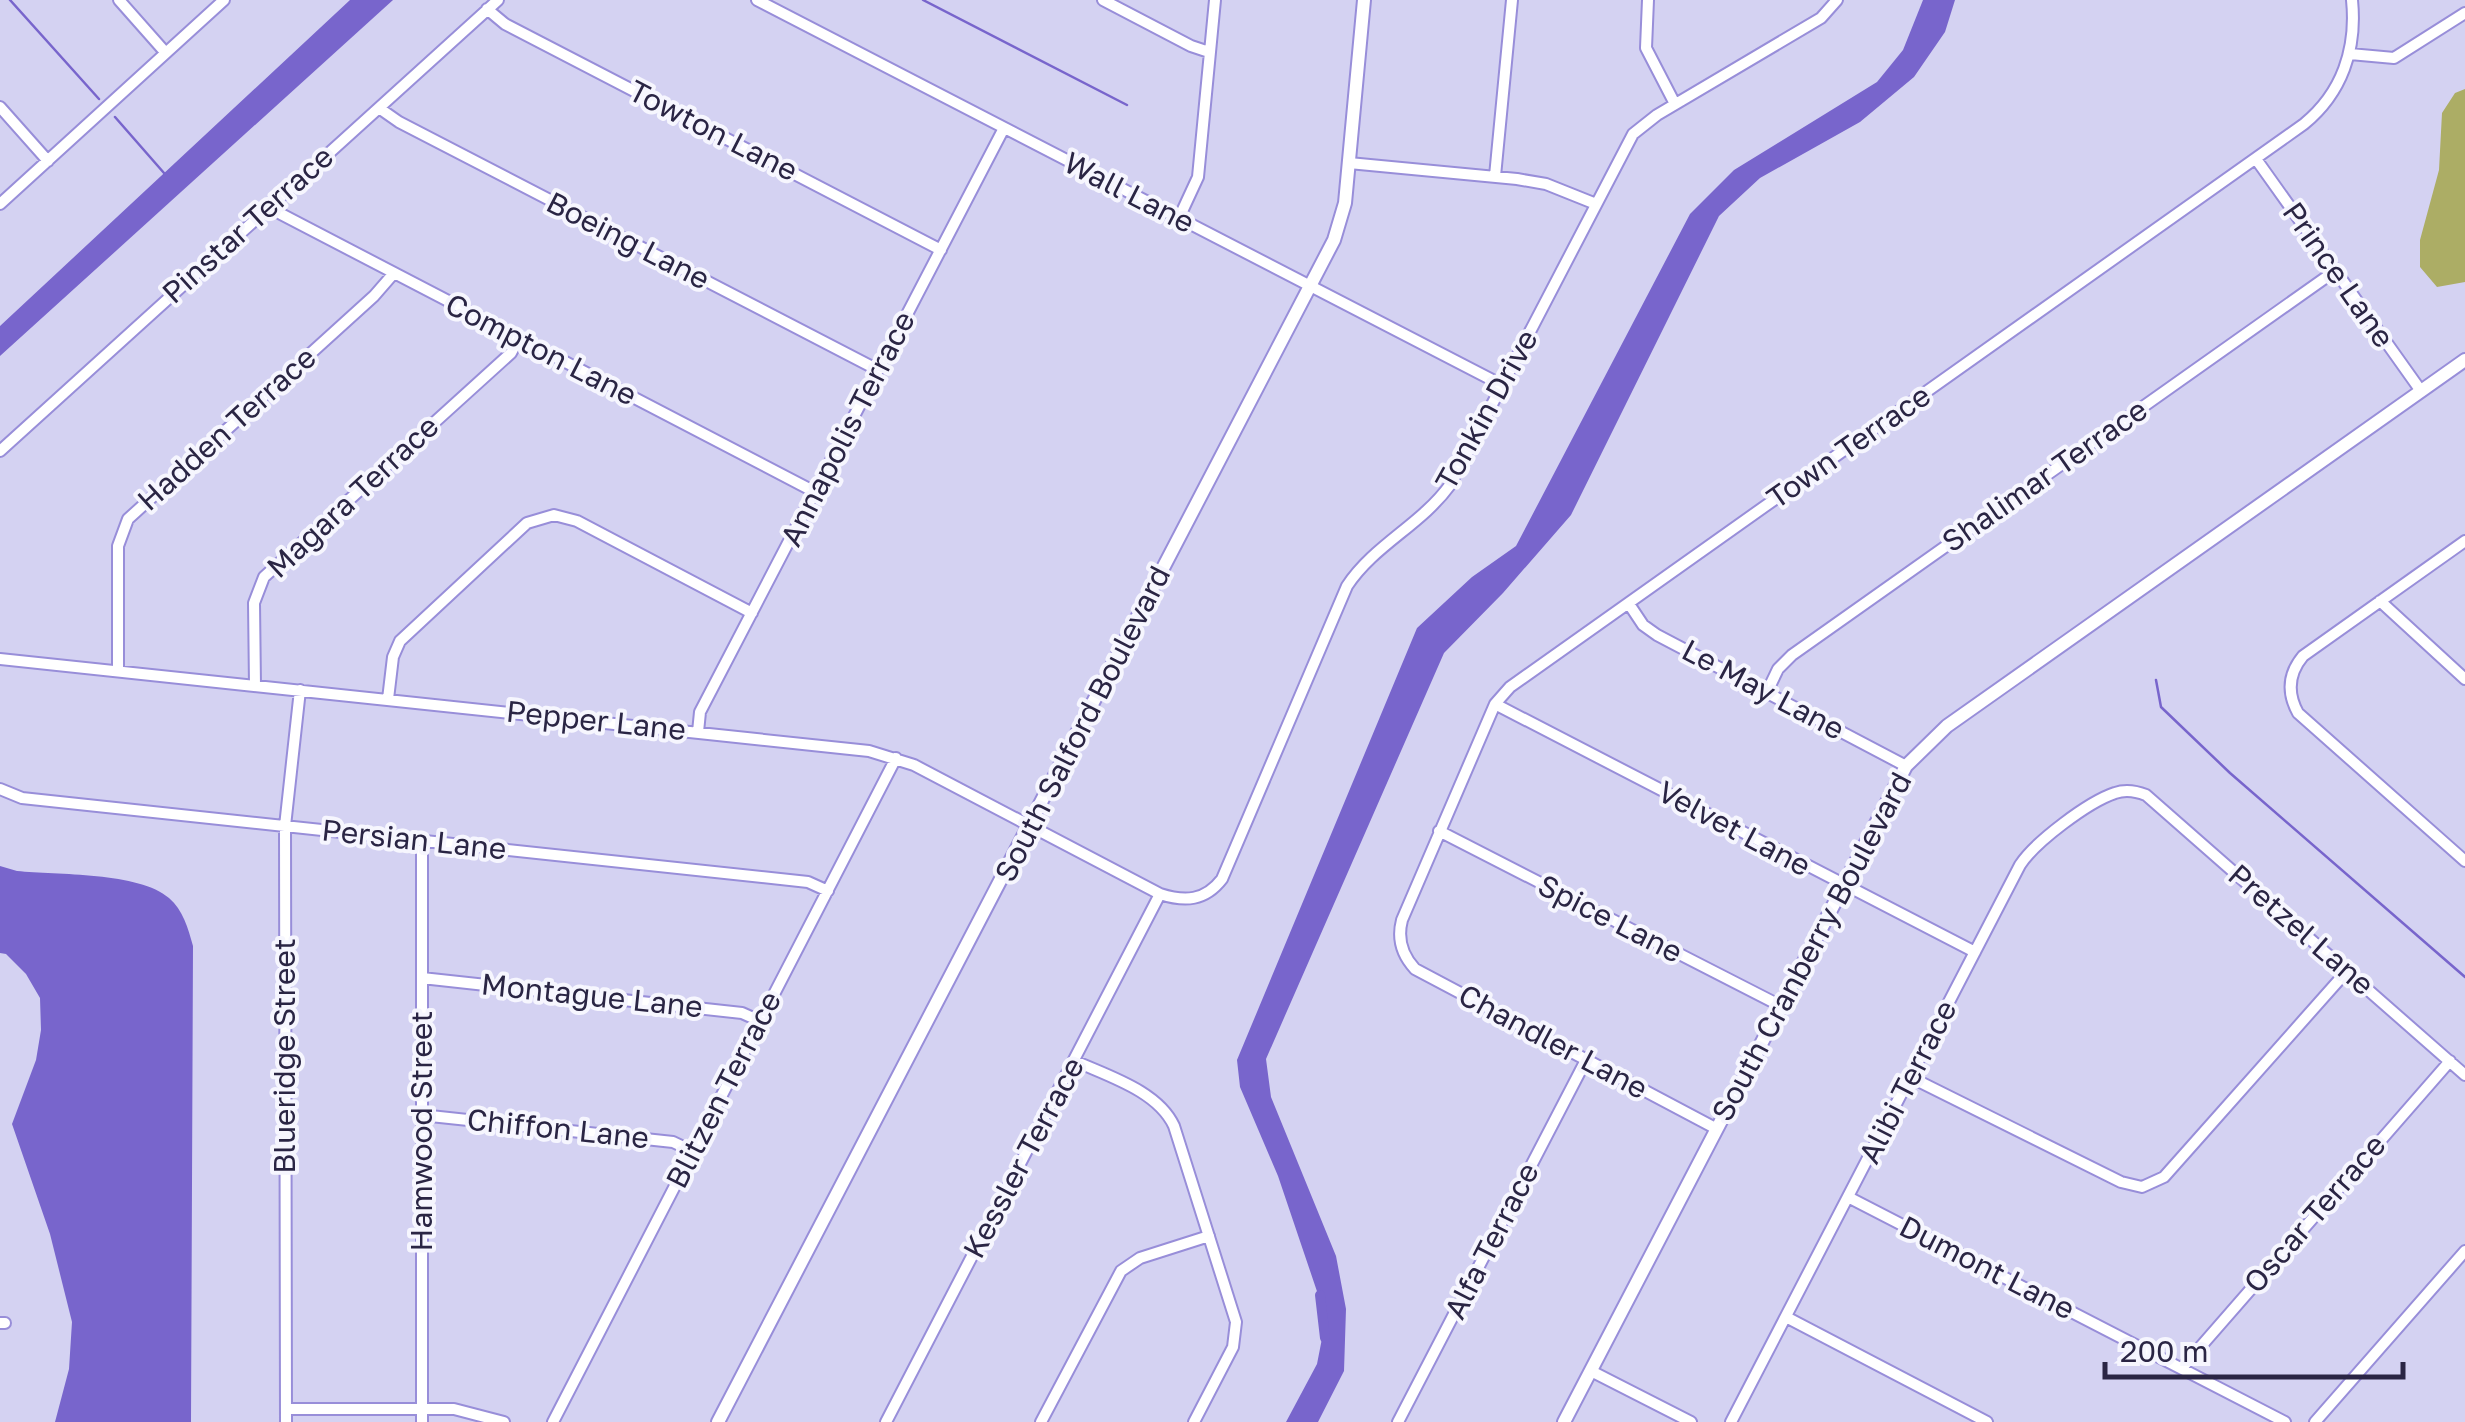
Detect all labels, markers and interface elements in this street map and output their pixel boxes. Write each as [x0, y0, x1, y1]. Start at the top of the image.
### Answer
street label: Towton Lane [623, 72, 804, 188]
street label: Pinstar Terrace [155, 138, 340, 310]
street label: Wall Lane [1058, 144, 1201, 240]
street label: Boeing Lane [541, 184, 716, 297]
street label: Prince Lane [2276, 195, 2402, 354]
street label: Compton Lane [440, 286, 643, 413]
street label: Annapolis Terrace [772, 305, 922, 552]
street label: Tonkin Drive [1427, 323, 1545, 496]
street label: Hadden Terrace [130, 339, 323, 518]
street label: Town Terrace [1760, 377, 1937, 516]
street label: Shalimar Terrace [1935, 391, 2154, 559]
street label: Magara Terrace [259, 408, 445, 585]
street label: South Salford Boulevard [987, 560, 1177, 887]
street label: Le May Lane [1676, 631, 1851, 747]
street label: Pepper Lane [504, 693, 688, 747]
street label: South Cranberry Boulevard [1704, 766, 1919, 1127]
street label: Velvet Lane [1652, 773, 1817, 883]
street label: Persian Lane [320, 811, 508, 867]
street label: Pretzel Lane [2222, 856, 2382, 1002]
street label: Spice Lane [1532, 866, 1689, 970]
street label: Blueridge Street [266, 938, 302, 1174]
street label: Montague Lane [480, 965, 705, 1025]
street label: Chandler Lane [1453, 976, 1654, 1106]
street label: Blitzen Terrace [658, 985, 788, 1194]
street label: Alibi Terrace [1851, 994, 1964, 1169]
street label: Hamwood Street [403, 1011, 439, 1251]
street label: Kessler Terrace [955, 1051, 1091, 1264]
street label: Chiffon Lane [465, 1101, 651, 1155]
street label: Oscar Terrace [2236, 1127, 2393, 1300]
street label: Alfa Terrace [1436, 1156, 1546, 1325]
street label: Dumont Lane [1894, 1208, 2081, 1327]
scale bar [2105, 1317, 2402, 1379]
text: 200 m [2120, 1333, 2209, 1369]

